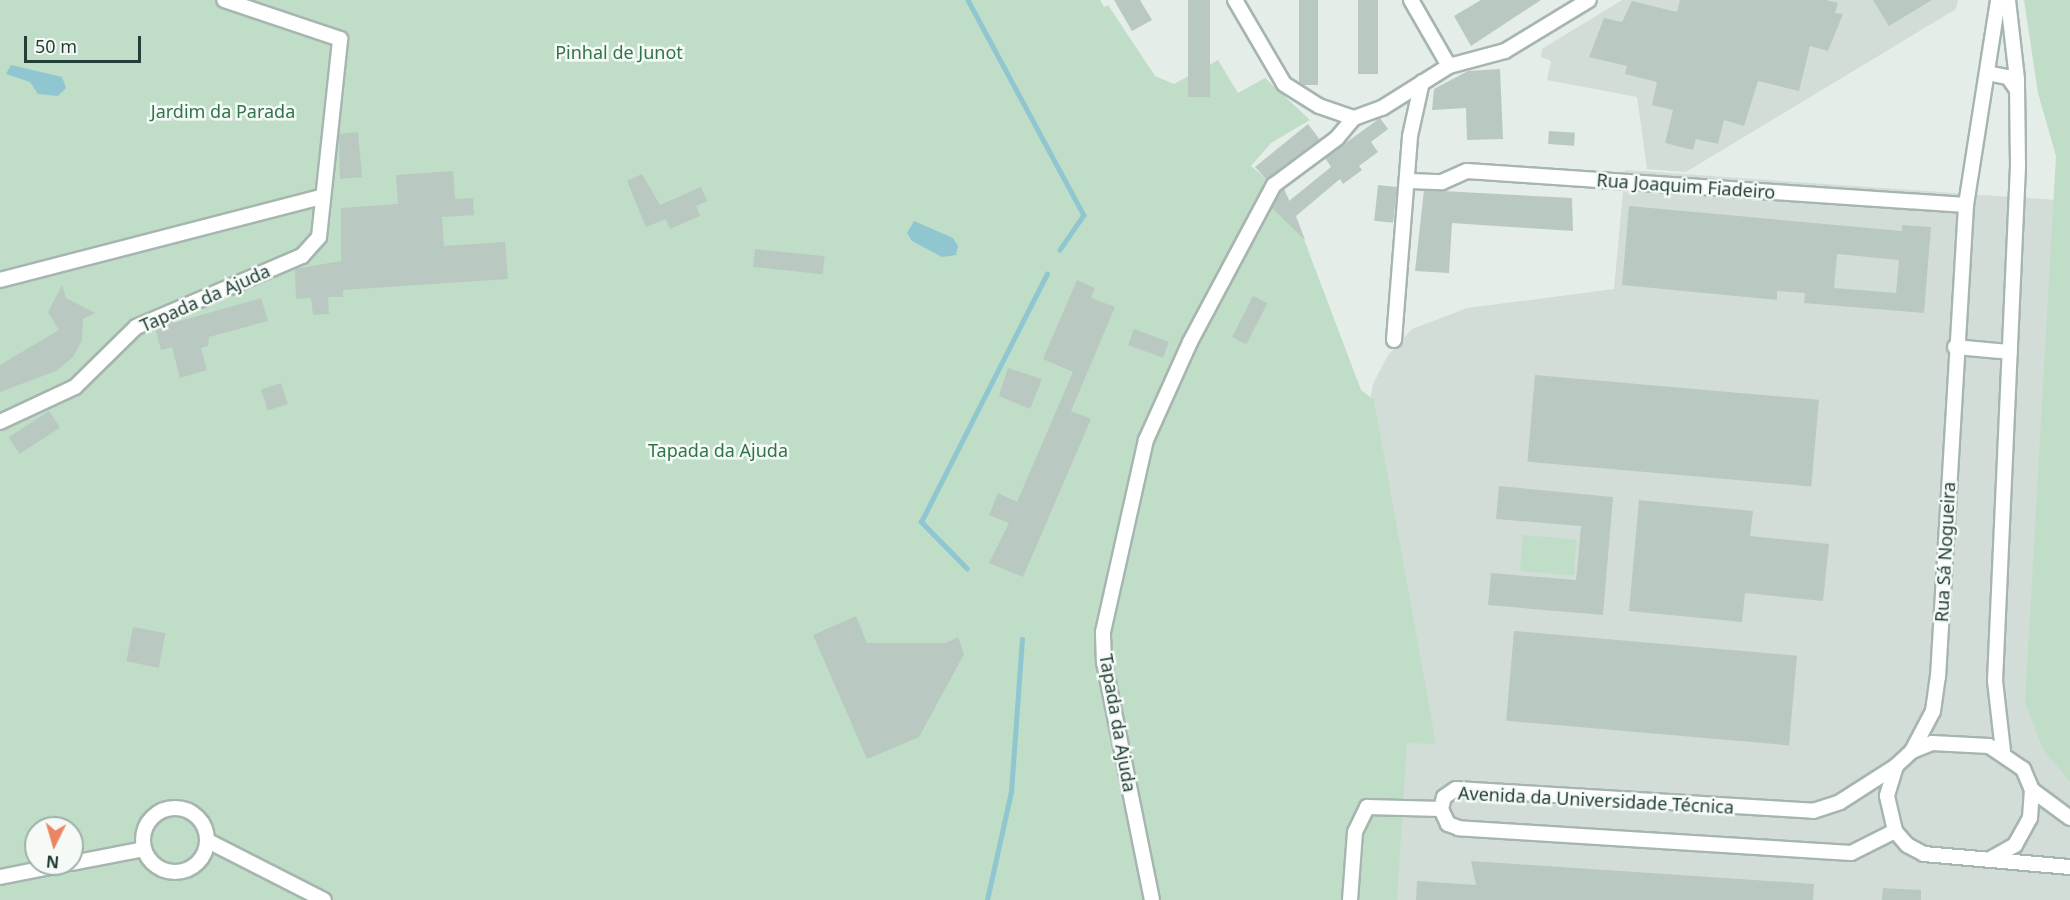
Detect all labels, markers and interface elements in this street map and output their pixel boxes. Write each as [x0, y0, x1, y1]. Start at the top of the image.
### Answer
scale bar [27, 24, 144, 62]
text: 50 m [35, 34, 77, 58]
park label: Pinhal de Junot [555, 41, 683, 63]
park label: Jardim da Parada [151, 100, 295, 122]
street label: Rua Joaquim Fiadeiro [1596, 169, 1776, 203]
street label: Tapada da Ajuda [137, 260, 273, 336]
park label: Tapada da Ajuda [648, 439, 788, 461]
street label: Rua Sá Nogueira [1931, 481, 1959, 623]
street label: Tapada da Ajuda [1095, 652, 1141, 794]
street label: Avenida da Universidade Técnica [1457, 782, 1735, 818]
north arrow [24, 816, 84, 876]
text: N [45, 850, 60, 873]

